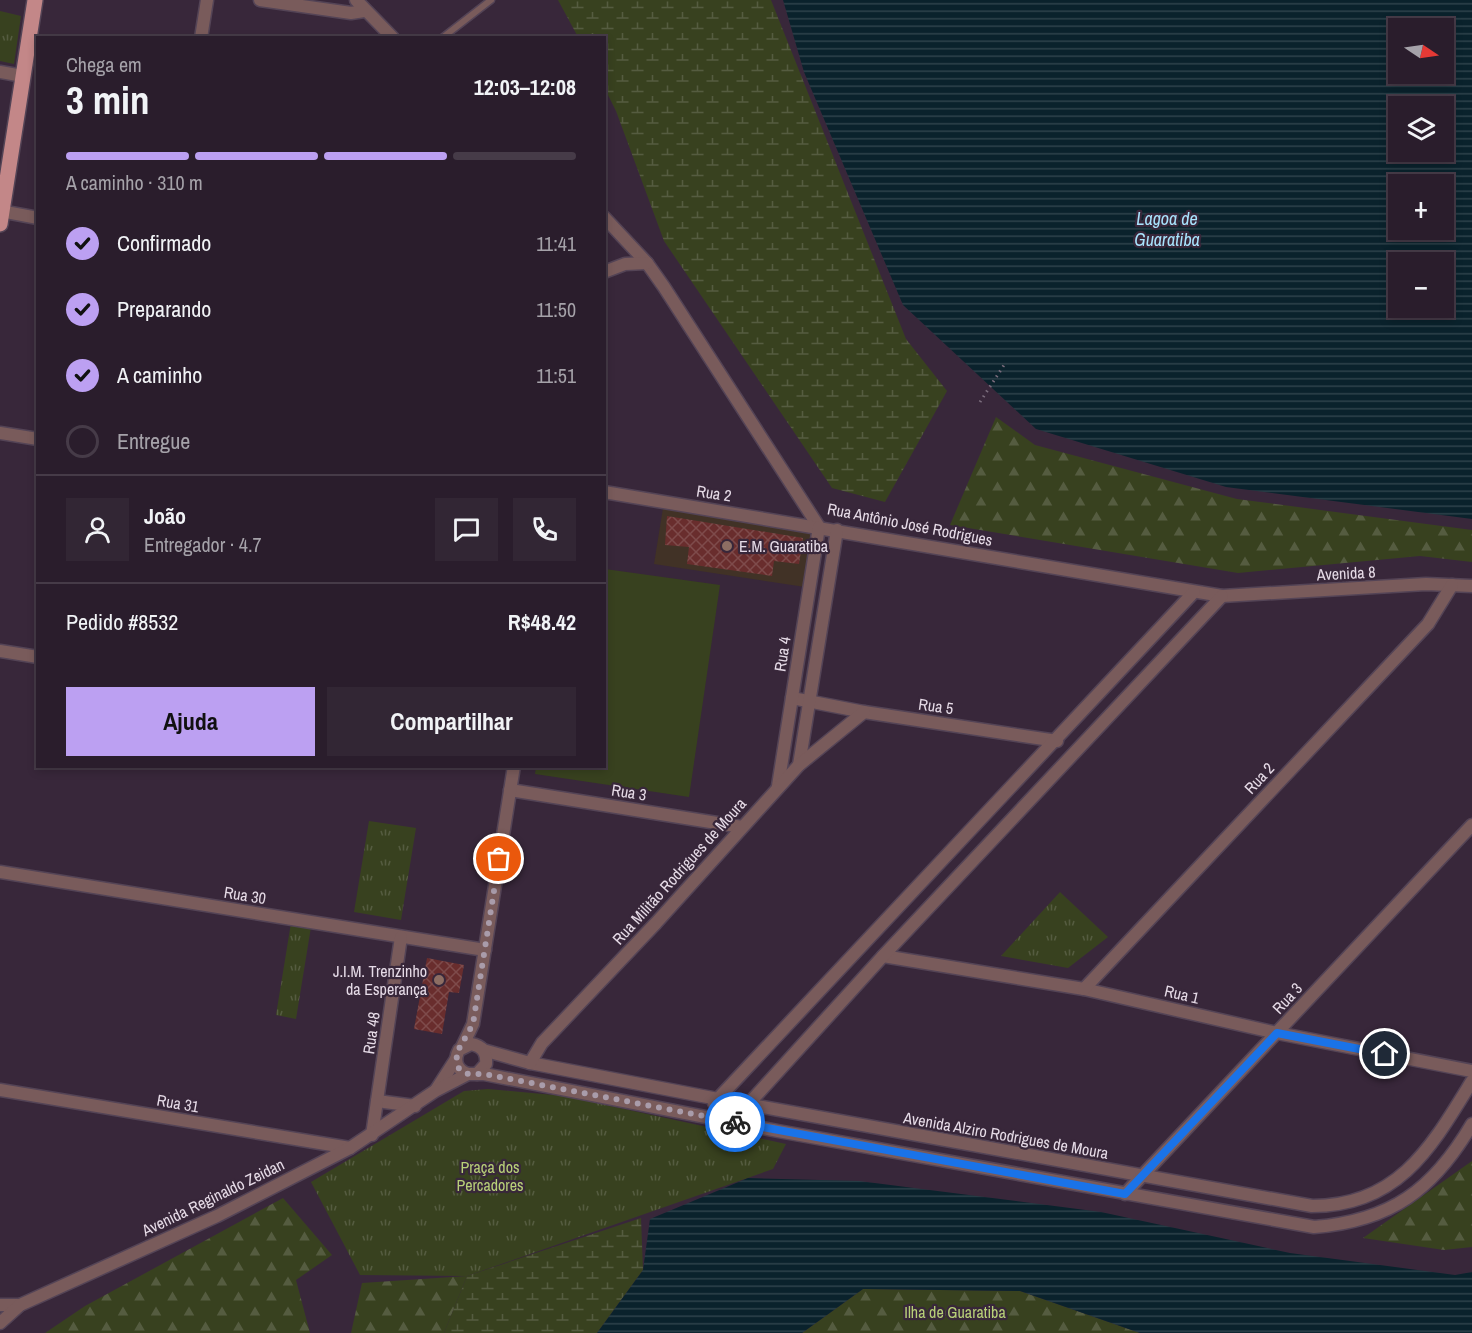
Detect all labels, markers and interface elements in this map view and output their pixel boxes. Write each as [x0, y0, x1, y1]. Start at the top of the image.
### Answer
north arrow [1388, 18, 1454, 84]
map controls [1388, 18, 1454, 318]
text: Chega em [66, 51, 142, 78]
text: 12:03–12:08 [474, 72, 576, 102]
text: 3 min [66, 74, 150, 126]
button: layers [1388, 96, 1454, 162]
text: A caminho · 310 m [66, 169, 203, 196]
button: + [1388, 174, 1454, 240]
water label: Lagoa de Guaratiba [1134, 206, 1200, 252]
icon: check [66, 227, 99, 260]
text: Confirmado [117, 228, 211, 258]
text: 11:41 [536, 230, 576, 257]
button: − [1388, 252, 1454, 318]
icon: check [66, 293, 99, 326]
text: Preparando [117, 294, 211, 324]
text: 11:50 [536, 296, 576, 323]
icon: check [66, 359, 99, 392]
text: A caminho [117, 360, 202, 390]
text: 11:51 [536, 362, 576, 389]
text: Entregue [117, 426, 190, 456]
street label: Rua 2 [695, 479, 733, 507]
street label: Rua Antônio José Rodrigues [826, 497, 994, 551]
button: person [66, 498, 129, 561]
button: chat [435, 498, 498, 561]
button: phone [513, 498, 576, 561]
text: João [144, 501, 186, 531]
text: Entregador · 4.7 [144, 531, 262, 558]
place label: E.M. Guaratiba [739, 535, 829, 557]
marker: E.M. Guaratiba [720, 539, 734, 553]
street label: Avenida 8 [1315, 560, 1376, 586]
text: Pedido #8532 [66, 607, 178, 637]
text: R$48.42 [508, 607, 576, 637]
street label: Rua 4 [768, 635, 796, 673]
button: Ajuda [66, 687, 315, 756]
button: Compartilhar [327, 687, 576, 756]
street label: Rua 5 [917, 693, 955, 719]
street label: Rua 2 [1239, 758, 1279, 798]
street label: Rua 3 [610, 778, 648, 806]
street label: Rua Militão Rodrigues de Moura [607, 792, 751, 949]
pin [473, 833, 524, 884]
icon: bag [482, 842, 515, 875]
street label: Rua 30 [222, 881, 268, 909]
place label: J.I.M. Trenzinho da Esperança [333, 960, 428, 1000]
marker: J.I.M. Trenzinho da Esperança [432, 973, 446, 987]
street label: Rua 3 [1267, 978, 1307, 1018]
street label: Rua 1 [1162, 979, 1202, 1009]
street label: Rua 48 [357, 1011, 385, 1055]
pin [1359, 1028, 1410, 1079]
icon: home [1368, 1037, 1401, 1070]
street label: Rua 31 [155, 1088, 201, 1118]
courier [705, 1092, 765, 1152]
icon: bike [719, 1106, 752, 1139]
street label: Avenida Alziro Rodrigues de Moura [901, 1106, 1111, 1164]
street label: Avenida Reginaldo Zeidan [137, 1153, 288, 1241]
park label: Praça dos Percadores [456, 1156, 524, 1196]
park label: Ilha de Guaratiba [904, 1301, 1006, 1323]

